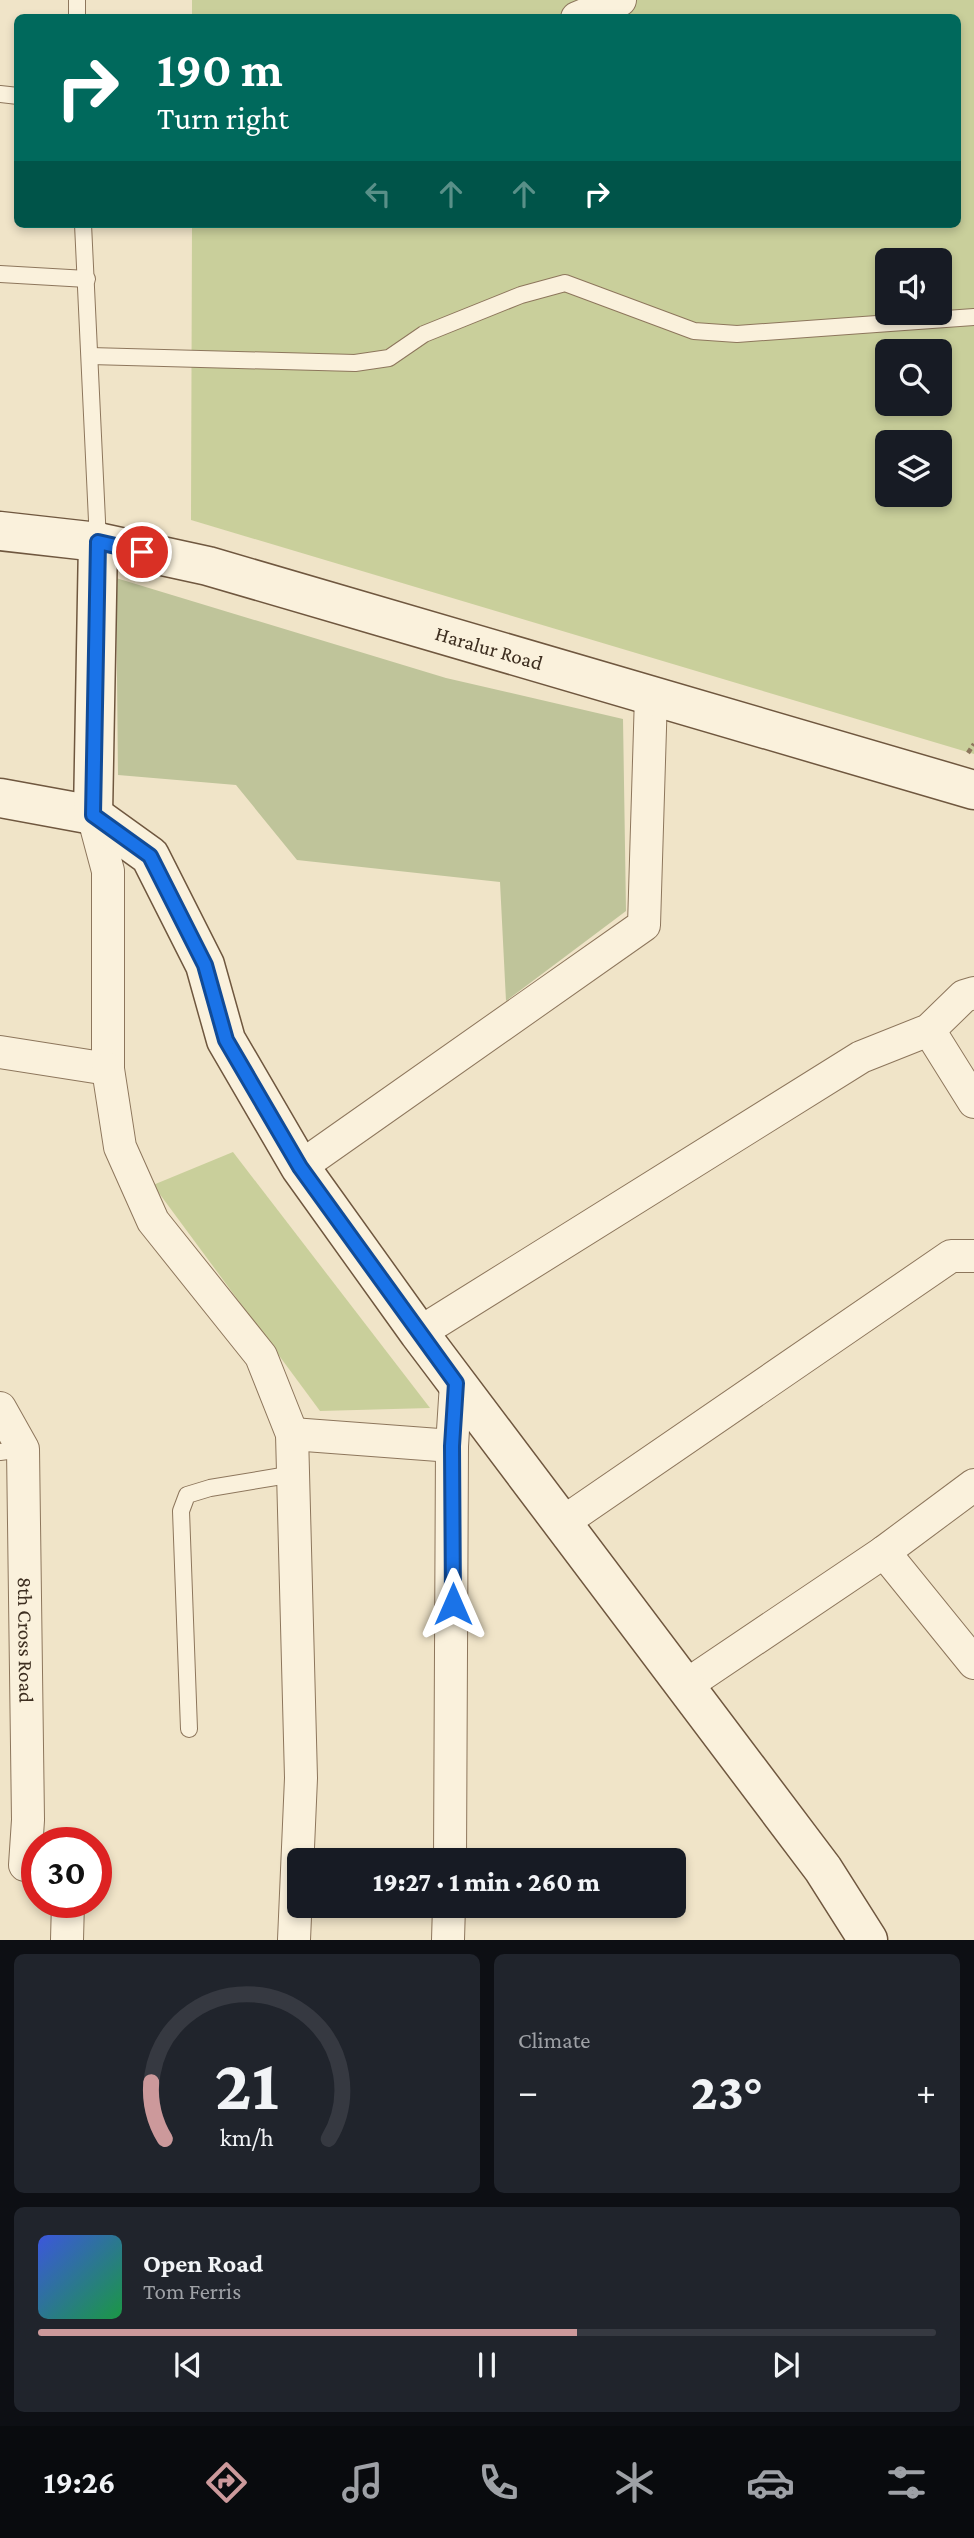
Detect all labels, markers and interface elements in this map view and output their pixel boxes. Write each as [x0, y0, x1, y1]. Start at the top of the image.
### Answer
icon: right [42, 42, 133, 133]
text: 190 m [157, 42, 283, 97]
text: Turn right [157, 100, 289, 136]
icon: left [359, 175, 397, 213]
icon: ahead [432, 175, 470, 213]
icon: ahead [505, 175, 543, 213]
icon: right [578, 175, 616, 213]
map controls [875, 248, 952, 507]
button: sound [875, 248, 952, 325]
button: search [875, 339, 952, 416]
button: layers [875, 430, 952, 507]
pin [112, 522, 172, 582]
icon: arrive [123, 533, 161, 571]
street label: Haralur Road [432, 621, 546, 675]
position arrow [416, 1567, 490, 1641]
street label: 8th Cross Road [13, 1577, 38, 1703]
speed limit sign: 30 [21, 1827, 112, 1918]
text: 19:27 · 1 min · 260 m [373, 1868, 600, 1897]
text: Climate [518, 2027, 590, 2053]
text: 21 [215, 2045, 279, 2126]
text: 23° [691, 2062, 763, 2120]
text: − [518, 2070, 538, 2112]
text: + [916, 2070, 936, 2112]
text: km/h [220, 2124, 274, 2151]
text: Open Road [143, 2249, 263, 2278]
text: Tom Ferris [143, 2278, 241, 2304]
icon: previous [169, 2346, 207, 2384]
icon: pause [468, 2346, 506, 2384]
icon: next [767, 2346, 805, 2384]
icon: directions [202, 2458, 251, 2507]
icon: music [338, 2458, 387, 2507]
icon: phone [474, 2458, 523, 2507]
icon: climate [610, 2458, 659, 2507]
icon: car [746, 2458, 795, 2507]
icon: filters [882, 2458, 931, 2507]
text: 19:26 [43, 2464, 116, 2500]

